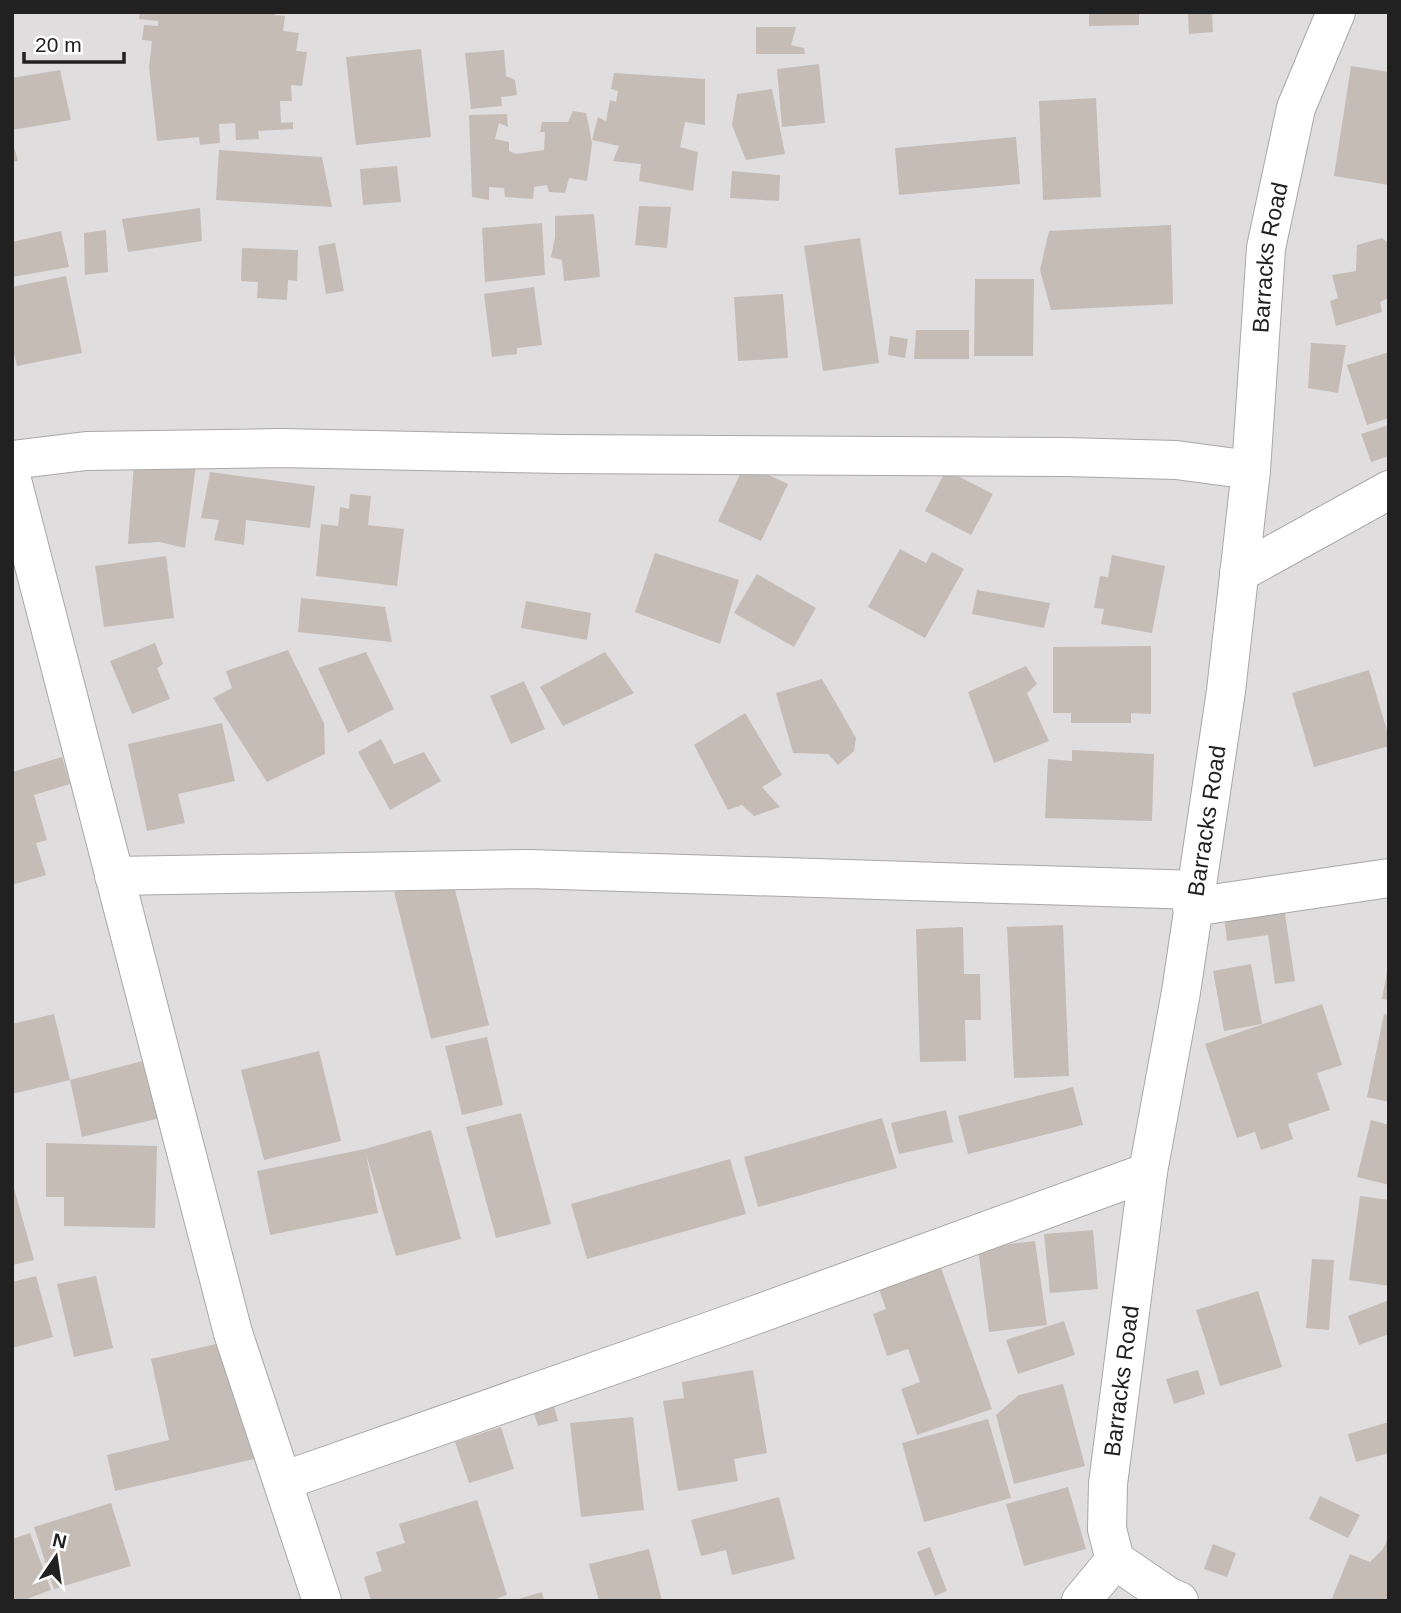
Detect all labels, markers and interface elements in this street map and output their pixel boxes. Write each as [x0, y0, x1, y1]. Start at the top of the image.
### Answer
scale bar [24, 21, 124, 65]
text: 20 m [35, 33, 82, 56]
street label: Barracks Road [1247, 180, 1293, 334]
street label: Barracks Road [1182, 744, 1231, 898]
street label: Barracks Road [1099, 1304, 1144, 1458]
north arrow [21, 1522, 91, 1592]
text: N [51, 1529, 69, 1553]

